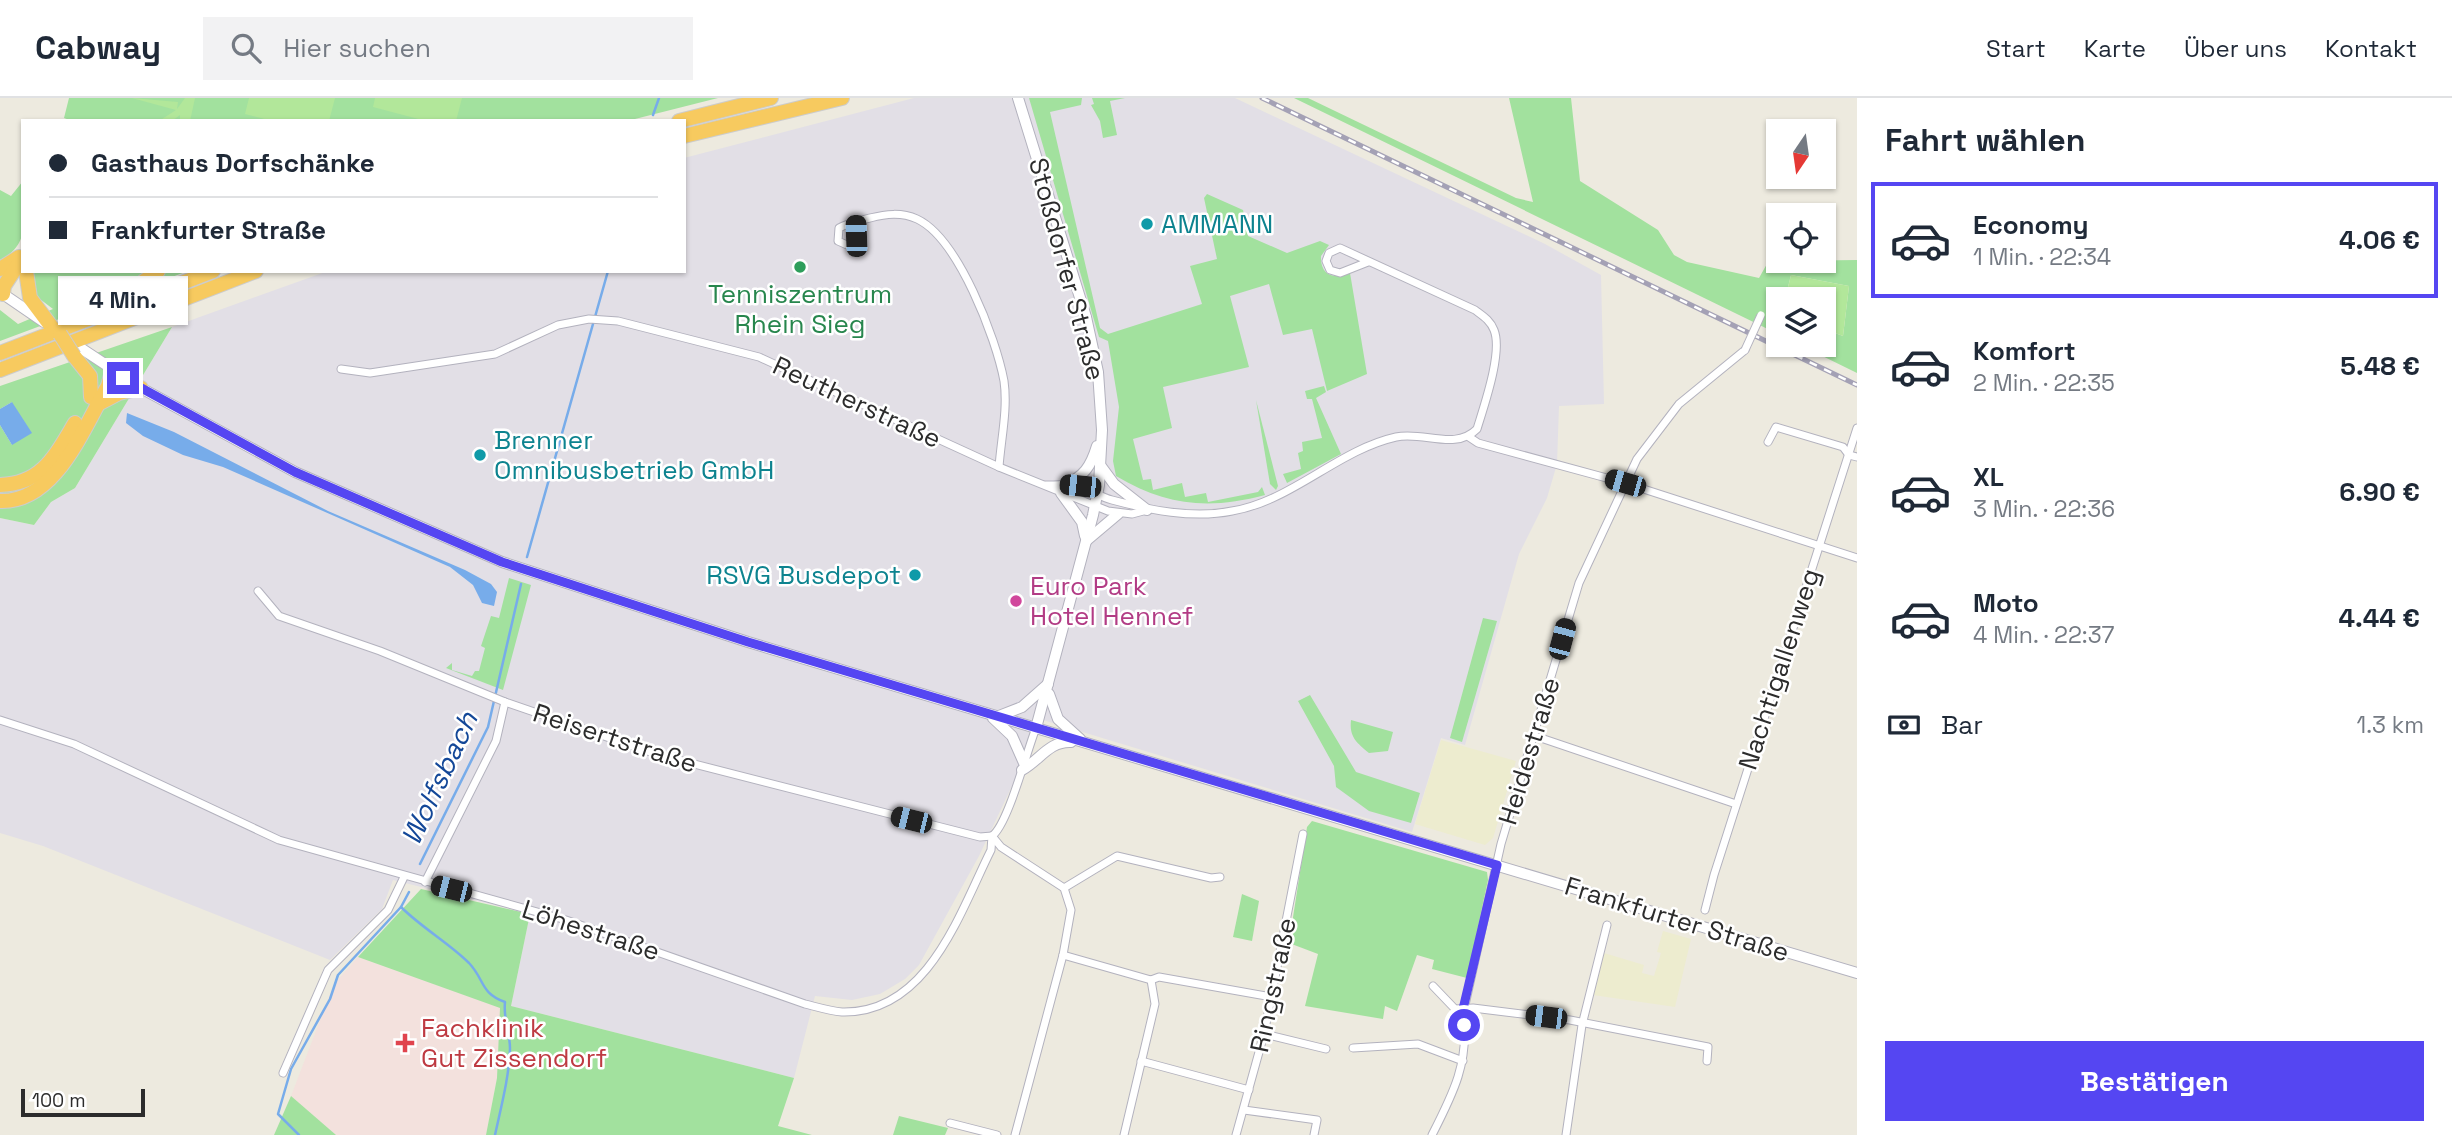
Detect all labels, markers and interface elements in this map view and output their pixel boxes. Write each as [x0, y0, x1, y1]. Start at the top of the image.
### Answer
search box [203, 17, 693, 80]
text: Cabway [35, 27, 161, 69]
icon: search [227, 29, 265, 67]
text: Hier suchen [283, 31, 431, 65]
text: Start [1986, 33, 2046, 64]
text: Karte [2084, 33, 2146, 64]
text: Über uns [2184, 33, 2287, 64]
text: Kontakt [2325, 33, 2417, 64]
north arrow [1766, 119, 1836, 189]
map controls [1766, 119, 1836, 357]
text: Fahrt wählen [1885, 120, 2085, 160]
text: Gasthaus Dorfschänke [91, 146, 375, 180]
street label: Stoßdorfer Straße [1021, 154, 1113, 384]
button: locate [1766, 203, 1836, 273]
place label: AMMANN [1161, 207, 1273, 241]
text: Economy [1973, 208, 2089, 242]
icon: car [1889, 209, 1952, 272]
text: Frankfurter Straße [91, 213, 326, 247]
car [845, 215, 868, 257]
marker: AMMANN [1139, 216, 1155, 232]
text: 4.06 € [2339, 223, 2420, 257]
text: 1 Min. · 22:34 [1973, 242, 2111, 272]
marker: Tenniszentrum Rhein Sieg [792, 259, 808, 275]
callout: 4 Min. [58, 276, 188, 326]
place label: Tenniszentrum Rhein Sieg [708, 277, 892, 341]
text: 4 Min. [89, 285, 157, 315]
button: layers [1766, 287, 1836, 357]
text: Komfort [1973, 334, 2076, 368]
icon: car [1889, 335, 1952, 398]
street label: Reutherstraße [767, 348, 947, 456]
text: 5.48 € [2340, 349, 2420, 383]
route end [107, 362, 139, 394]
text: 2 Min. · 22:35 [1973, 368, 2115, 398]
place label: Brenner Omnibusbetrieb GmbH [494, 423, 774, 487]
marker: Brenner Omnibusbetrieb GmbH [472, 447, 488, 463]
text: XL [1973, 460, 2004, 494]
icon: car [1889, 461, 1952, 524]
car [1602, 467, 1649, 499]
car [1059, 473, 1102, 499]
text: 6.90 € [2339, 475, 2420, 509]
text: 3 Min. · 22:36 [1973, 494, 2115, 524]
place label: RSVG Busdepot [706, 558, 901, 592]
street label: Nachtigallenweg [1730, 564, 1828, 774]
marker: RSVG Busdepot [907, 567, 923, 583]
place label: Euro Park Hotel Hennef [1030, 569, 1193, 633]
text: Moto [1973, 586, 2039, 620]
icon: car [1889, 587, 1952, 650]
marker: Euro Park Hotel Hennef [1008, 593, 1024, 609]
text: 4.44 € [2338, 601, 2420, 635]
car [1547, 616, 1578, 662]
text: 4 Min. · 22:37 [1973, 620, 2115, 650]
street label: Heidestraße [1490, 673, 1568, 829]
street label: Reisertstraße [529, 696, 701, 780]
water label: Wolfsbach [392, 705, 486, 850]
icon: cash [1885, 706, 1923, 744]
text: Bar [1941, 708, 1983, 742]
text: 1.3 km [2357, 710, 2424, 740]
car [889, 805, 934, 835]
street label: Frankfurter Straße [1561, 869, 1793, 969]
car [429, 874, 474, 904]
street label: Löhestraße [518, 892, 664, 968]
street label: Ringstraße [1242, 915, 1304, 1055]
car [1524, 1004, 1569, 1030]
route start [1448, 1009, 1480, 1041]
place label: Fachklinik Gut Zissendorf [421, 1011, 607, 1075]
marker: Fachklinik Gut Zissendorf [395, 1033, 415, 1053]
button: Bestätigen [1885, 1041, 2424, 1121]
scale bar [21, 1086, 145, 1118]
text: 100 m [32, 1088, 86, 1113]

